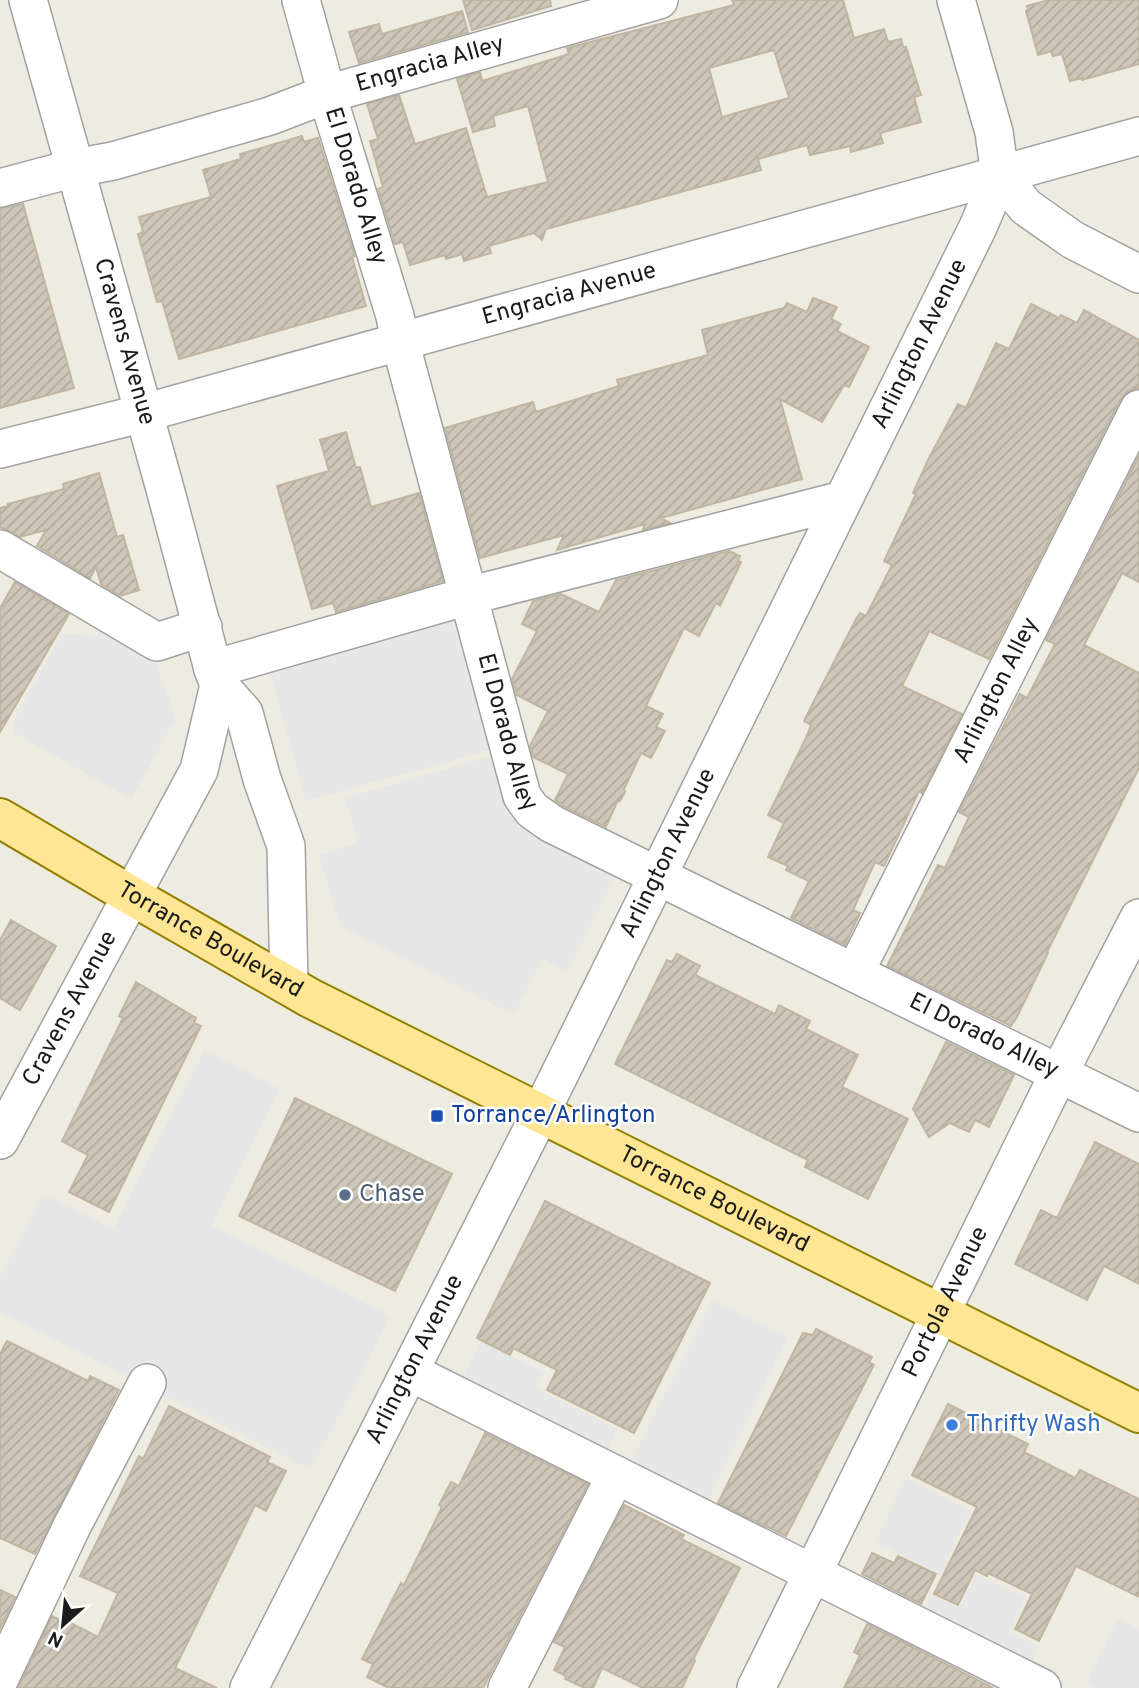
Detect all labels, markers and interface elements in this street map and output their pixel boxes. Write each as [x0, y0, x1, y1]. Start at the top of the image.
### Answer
street label: Engracia Alley [353, 29, 508, 100]
street label: El Dorado Alley [317, 104, 393, 269]
street label: Arlington Avenue [865, 254, 975, 434]
street label: Cravens Avenue [86, 255, 162, 429]
street label: Engracia Avenue [479, 256, 660, 333]
street label: Arlington Alley [948, 613, 1046, 769]
street label: El Dorado Alley [469, 650, 544, 818]
street label: Arlington Avenue [614, 764, 723, 944]
street label: Torrance Boulevard [111, 875, 308, 1006]
street label: Cravens Avenue [17, 926, 125, 1092]
street label: El Dorado Alley [904, 987, 1063, 1086]
place label: Torrance/Arlington [451, 1101, 656, 1131]
marker: Torrance/Arlington [429, 1108, 445, 1124]
street label: Torrance Boulevard [613, 1140, 814, 1260]
place label: Chase [359, 1180, 425, 1210]
marker: Chase [337, 1187, 353, 1203]
street label: Portola Avenue [896, 1222, 996, 1383]
street label: Arlington Avenue [360, 1270, 471, 1449]
place label: Thrifty Wash [966, 1410, 1101, 1440]
marker: Thrifty Wash [944, 1417, 960, 1433]
north arrow [28, 1590, 98, 1660]
text: N [45, 1625, 68, 1652]

